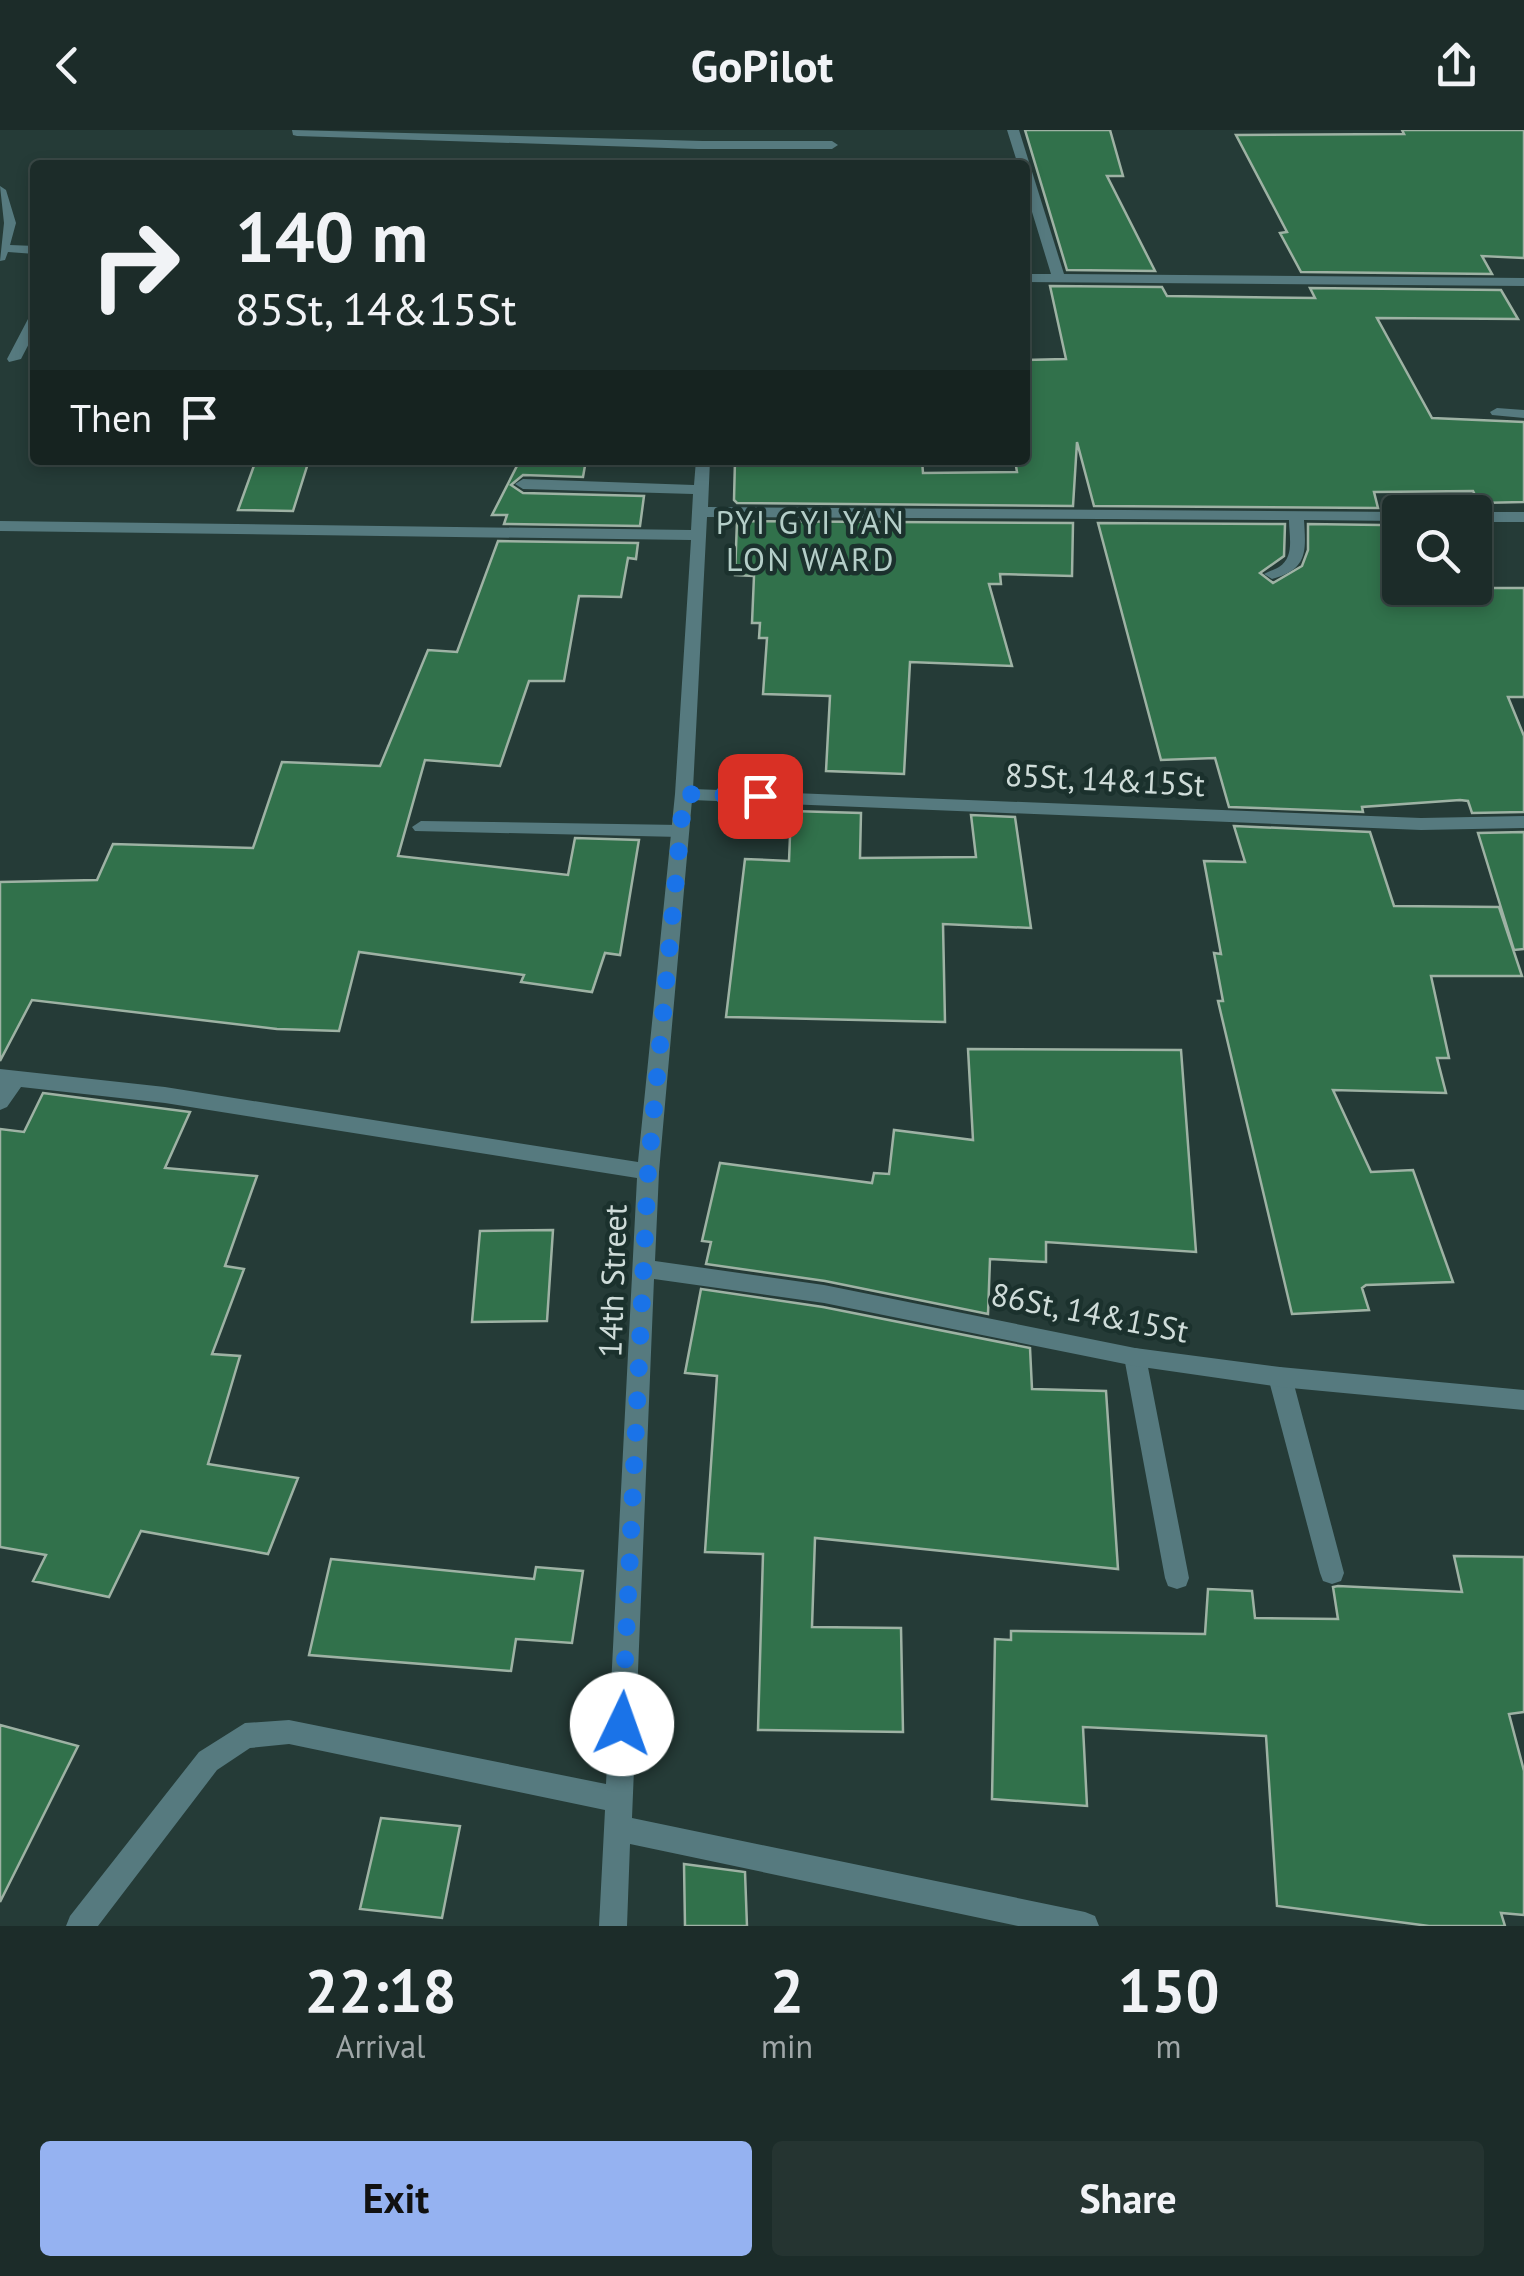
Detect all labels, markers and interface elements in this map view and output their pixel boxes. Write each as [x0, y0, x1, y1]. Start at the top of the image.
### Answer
text: GoPilot [691, 36, 833, 94]
icon: back [40, 38, 95, 93]
icon: share [1429, 38, 1484, 93]
text: 140 m [235, 191, 428, 281]
icon: right [70, 200, 200, 330]
text: 85St, 14&15St [235, 279, 516, 337]
icon: arrive [172, 390, 227, 445]
text: Then [70, 393, 152, 442]
map controls [1382, 495, 1492, 605]
button: search [1382, 495, 1492, 605]
district label: PYI GYI YAN LON WARD [716, 501, 906, 580]
street label: 85St, 14&15St [1004, 753, 1206, 805]
pin [718, 754, 803, 839]
icon: arrive [733, 769, 788, 824]
street label: 14th Street [588, 1203, 636, 1358]
street label: 86St, 14&15St [988, 1272, 1192, 1352]
position arrow [570, 1672, 674, 1776]
text: 22:18 [304, 1951, 457, 2029]
text: 2 [770, 1951, 804, 2029]
text: 150 [1118, 1951, 1220, 2029]
text: Arrival [336, 2025, 425, 2067]
text: min [761, 2025, 813, 2067]
text: m [1156, 2025, 1182, 2067]
button: Exit [40, 2141, 752, 2256]
button: Share [772, 2141, 1484, 2256]

